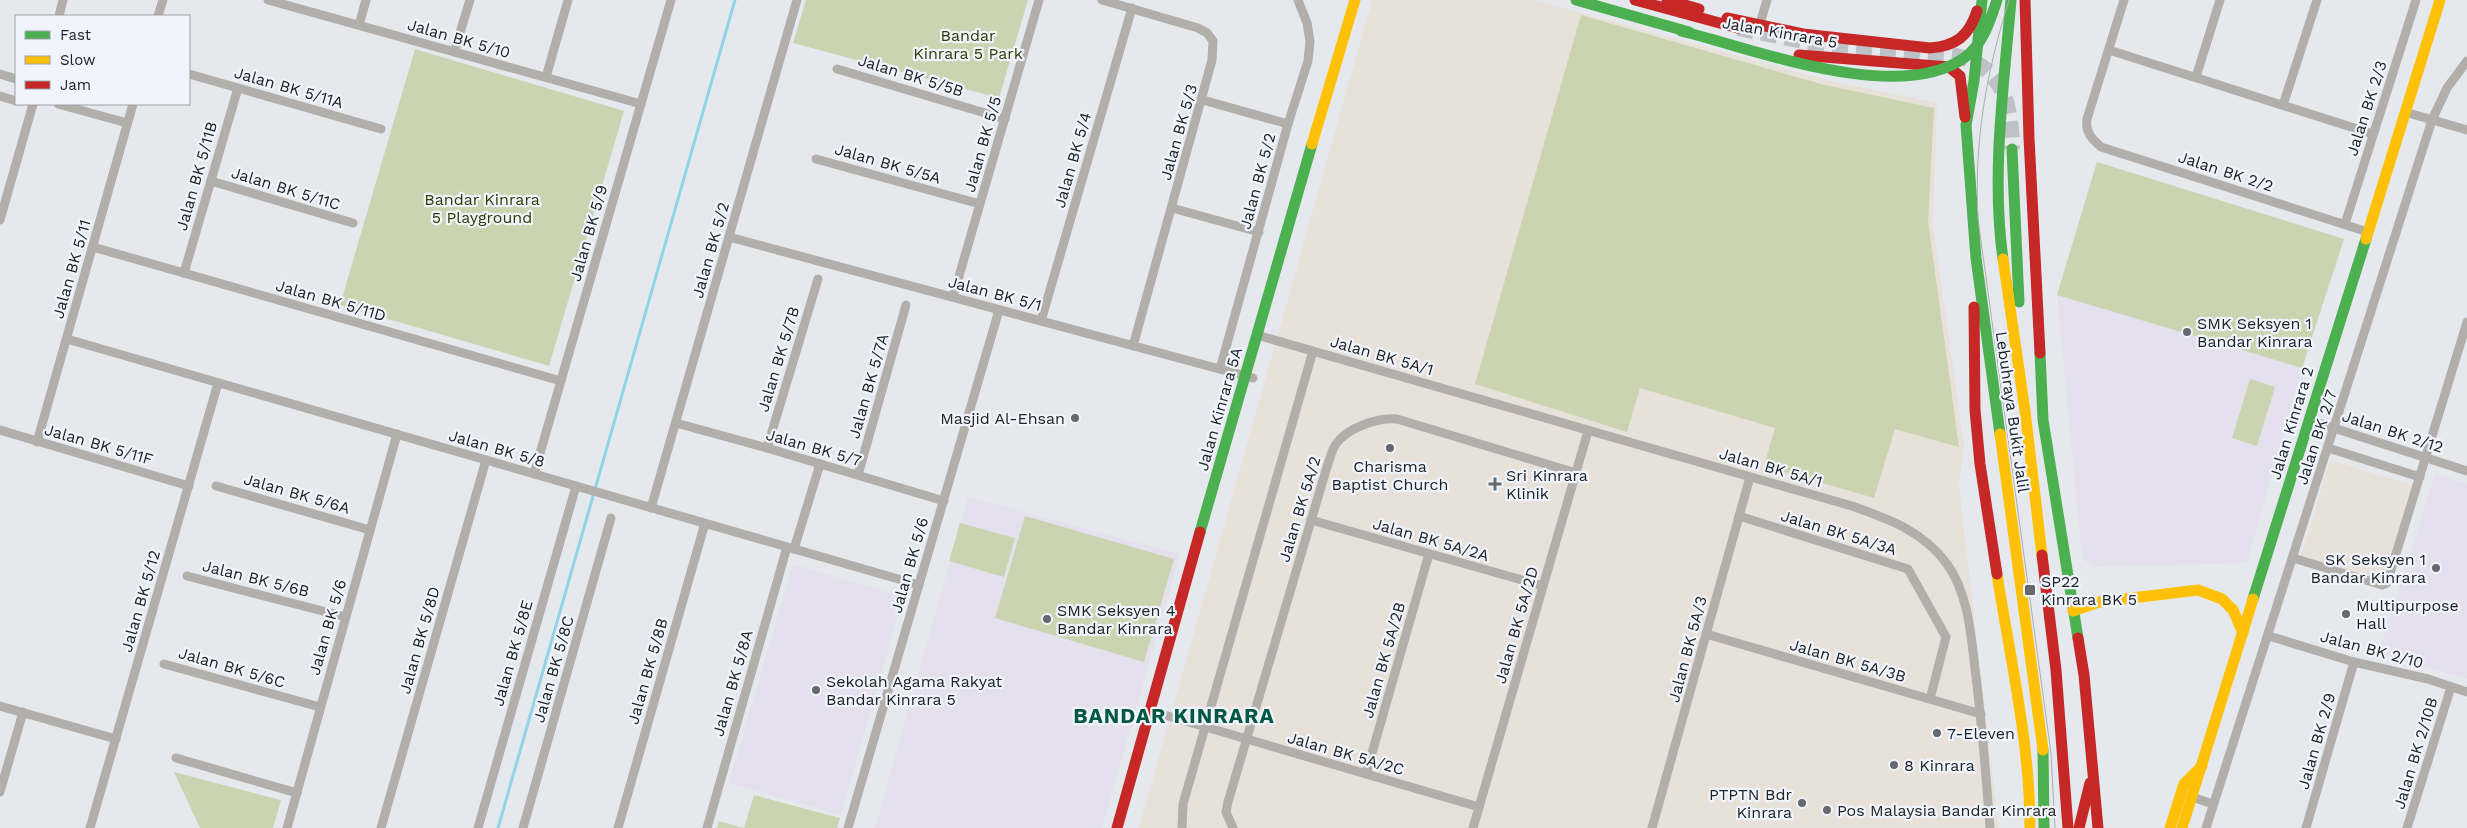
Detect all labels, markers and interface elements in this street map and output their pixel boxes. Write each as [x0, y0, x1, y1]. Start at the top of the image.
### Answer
street label: Jalan Kinrara 5 [1721, 13, 1839, 52]
legend [15, 15, 190, 105]
street label: Jalan BK 5/10 [405, 15, 512, 62]
text: Fast [60, 26, 92, 44]
park label: Bandar Kinrara 5 Park [913, 26, 1023, 63]
street label: Jalan BK 5/5B [856, 50, 966, 101]
text: Slow [60, 51, 96, 69]
street label: Jalan BK 2/3 [2342, 58, 2391, 158]
street label: Jalan BK 5/11A [232, 63, 346, 112]
text: Jam [60, 76, 91, 94]
street label: Jalan BK 5/3 [1156, 82, 1201, 182]
street label: Jalan BK 5/5 [960, 94, 1005, 194]
street label: Jalan BK 5/4 [1050, 110, 1095, 210]
street label: Jalan BK 5/11B [172, 119, 221, 233]
street label: Jalan BK 5/2 [1235, 131, 1279, 231]
street label: Jalan BK 5/5A [833, 139, 944, 188]
street label: Jalan BK 2/2 [2176, 147, 2276, 196]
street label: Jalan BK 5/11C [229, 163, 343, 214]
street label: Jalan BK 5/9 [566, 183, 611, 284]
park label: Bandar Kinrara 5 Playground [424, 190, 540, 227]
street label: Jalan BK 5/2 [688, 200, 733, 300]
street label: Jalan BK 5/11 [48, 217, 95, 321]
street label: Jalan BK 5/1 [946, 272, 1044, 315]
street label: Jalan BK 5/11D [274, 276, 388, 325]
street label: Jalan BK 5/7B [753, 304, 804, 414]
place label: SMK Seksyen 1 Bandar Kinrara [2197, 314, 2313, 351]
marker: SMK Seksyen 1 Bandar Kinrara [2181, 326, 2193, 338]
street label: Lebuhraya Bukit Jalil [1992, 330, 2033, 494]
street label: Jalan BK 5/7A [844, 331, 893, 441]
street label: Jalan BK 5A/1 [1328, 332, 1436, 379]
street label: Jalan Kinrara 5A [1193, 345, 1246, 473]
street label: Jalan Kinrara 2 [2265, 364, 2318, 482]
street label: Jalan BK 2/7 [2292, 387, 2341, 487]
street label: Jalan BK 2/12 [2340, 406, 2446, 457]
place label: Masjid Al-Ehsan [940, 409, 1065, 428]
marker: Masjid Al-Ehsan [1069, 412, 1081, 424]
street label: Jalan BK 5/11F [42, 420, 155, 469]
street label: Jalan BK 5/7 [764, 425, 864, 470]
street label: Jalan BK 5/8 [447, 426, 547, 471]
marker: Charisma Baptist Church [1384, 442, 1396, 454]
street label: Jalan BK 5A/1 [1717, 444, 1825, 491]
street label: Jalan BK 5A/2 [1274, 454, 1325, 564]
place label: Charisma Baptist Church [1332, 457, 1448, 494]
place label: Sri Kinrara Klinik [1506, 466, 1588, 503]
street label: Jalan BK 5/6A [242, 469, 353, 518]
marker: Sri Kinrara Klinik [1488, 477, 1502, 491]
street label: Jalan BK 5A/3A [1779, 506, 1899, 559]
street label: Jalan BK 5A/2A [1371, 514, 1492, 565]
street label: Jalan BK 5/6 [887, 515, 932, 615]
street label: Jalan BK 5/12 [117, 548, 164, 654]
place label: SK Seksyen 1 Bandar Kinrara [2311, 550, 2426, 587]
street label: Jalan BK 5/6B [200, 556, 311, 601]
marker: SK Seksyen 1 Bandar Kinrara [2430, 562, 2442, 574]
street label: Jalan BK 5A/2D [1491, 564, 1542, 686]
place label: SP22 Kinrara BK 5 [2041, 572, 2137, 609]
street label: Jalan BK 5/6 [305, 577, 350, 677]
marker: SP22 Kinrara BK 5 [2023, 583, 2037, 597]
street label: Jalan BK 5/8D [395, 584, 444, 696]
street label: Jalan BK 5A/3 [1664, 594, 1711, 704]
place label: Multipurpose Hall [2356, 596, 2459, 633]
street label: Jalan BK 5/8E [488, 598, 537, 708]
street label: Jalan BK 5A/2B [1358, 600, 1409, 720]
place label: SMK Seksyen 4 Bandar Kinrara [1057, 601, 1176, 638]
marker: Multipurpose Hall [2340, 608, 2352, 620]
marker: SMK Seksyen 4 Bandar Kinrara [1041, 613, 1053, 625]
street label: Jalan BK 5/8C [529, 614, 578, 725]
street label: Jalan BK 5/8B [623, 616, 672, 726]
street label: Jalan BK 5/8A [708, 627, 757, 739]
street label: Jalan BK 2/10 [2318, 627, 2425, 672]
street label: Jalan BK 5A/3B [1788, 635, 1908, 686]
street label: Jalan BK 5/6C [176, 643, 287, 692]
place label: Sekolah Agama Rakyat Bandar Kinrara 5 [826, 672, 1003, 709]
marker: Sekolah Agama Rakyat Bandar Kinrara 5 [810, 684, 822, 696]
street label: Jalan BK 2/9 [2294, 691, 2339, 792]
street label: Jalan BK 2/10B [2389, 695, 2442, 812]
district label: BANDAR KINRARA [1073, 703, 1275, 728]
place label: 7-Eleven [1947, 724, 2015, 743]
marker: 7-Eleven [1931, 727, 1943, 739]
street label: Jalan BK 5A/2C [1285, 728, 1406, 779]
place label: 8 Kinrara [1904, 756, 1975, 775]
marker: 8 Kinrara [1888, 759, 1900, 771]
place label: PTPTN Bdr Kinrara [1709, 785, 1792, 822]
marker: PTPTN Bdr Kinrara [1796, 797, 1808, 809]
place label: Pos Malaysia Bandar Kinrara [1837, 801, 2057, 820]
marker: Pos Malaysia Bandar Kinrara [1821, 804, 1833, 816]

